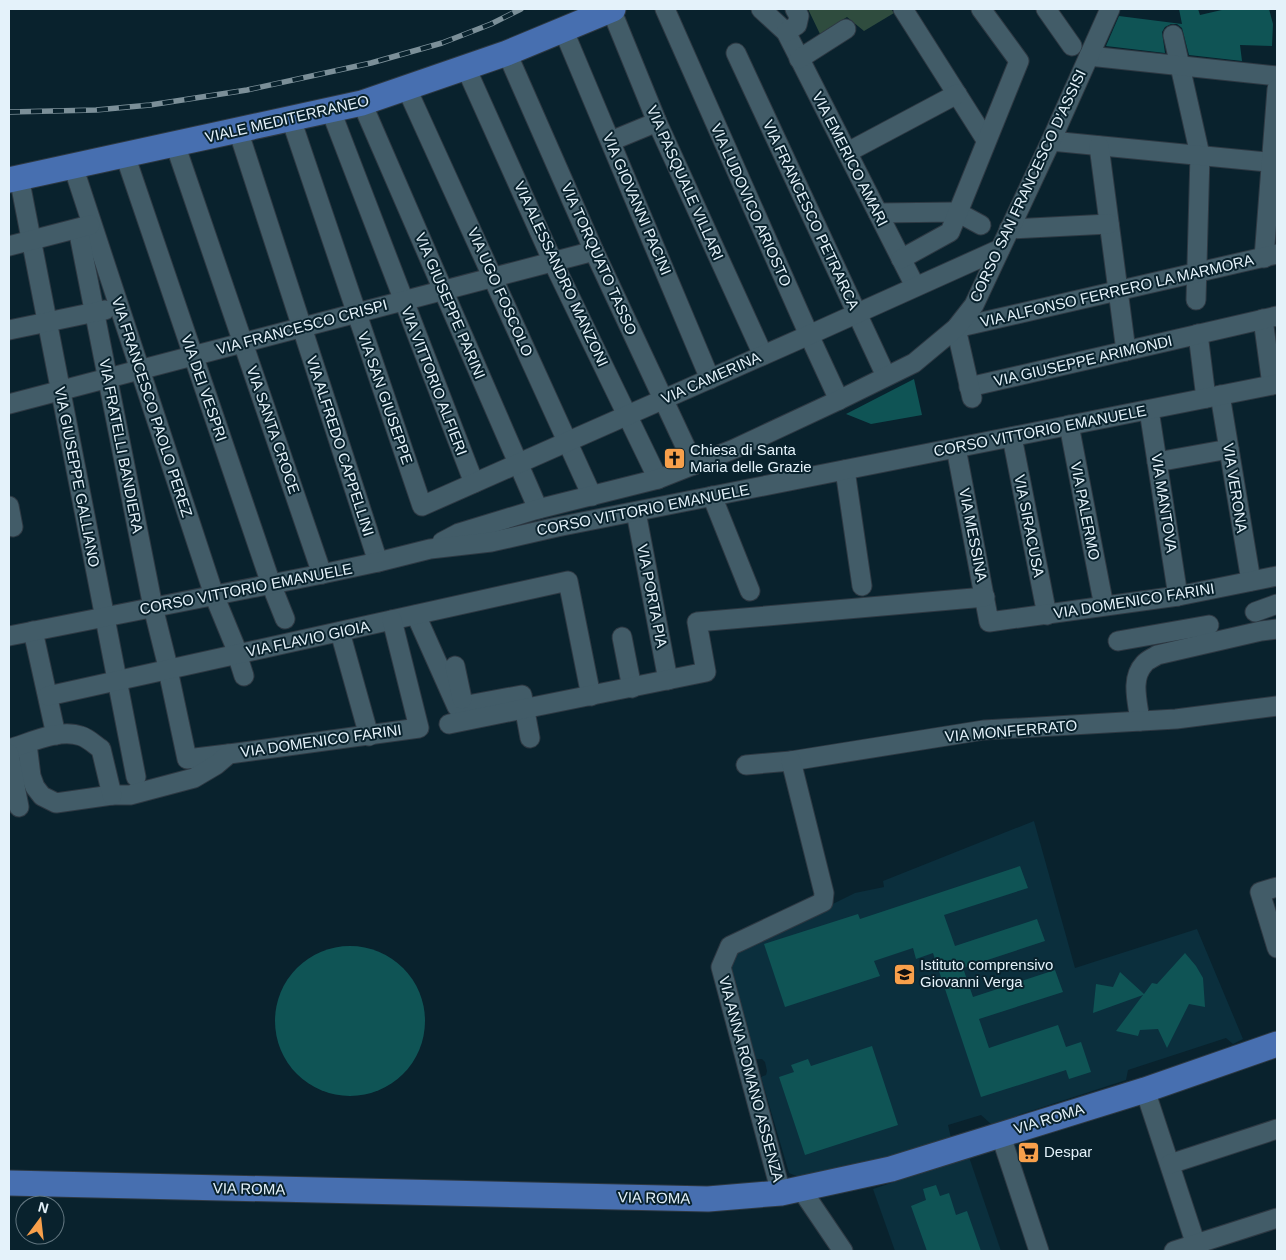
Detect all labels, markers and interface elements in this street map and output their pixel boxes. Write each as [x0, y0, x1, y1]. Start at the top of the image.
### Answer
street label: CORSO SAN FRANCESCO D'ASSISI [966, 67, 1089, 305]
street label: VIA EMERICO AMARI [809, 89, 892, 229]
street label: VIALE MEDITERRANEO [203, 91, 370, 146]
street label: VIA PASQUALE VILLARI [644, 103, 727, 263]
street label: VIA FRANCESCO PETRARCA [760, 117, 863, 312]
street label: VIA LUDOVICO ARIOSTO [708, 121, 795, 289]
street label: VIA GIOVANNI PACINI [600, 130, 675, 277]
street label: VIA ALESSANDRO MANZONI [511, 178, 612, 369]
street label: VIA TORQUATO TASSO [558, 180, 641, 337]
street label: VIA UGO FOSCOLO [464, 225, 537, 359]
street label: VIA GIUSEPPE PARINI [412, 230, 489, 382]
street label: VIA ALFONSO FERRERO LA MARMORA [979, 251, 1255, 330]
street label: VIA FRANCESCO PAOLO PEREZ [109, 295, 196, 519]
street label: VIA FRANCESCO CRISPI [215, 296, 389, 357]
street label: VIA VITTORIO ALFIERI [398, 304, 471, 458]
street label: VIA SAN GIUSEPPE [355, 329, 416, 466]
street label: VIA DEI VESPRI [178, 332, 231, 443]
street label: VIA GIUSEPPE ARIMONDI [992, 332, 1174, 389]
street label: VIA CAMERINA [659, 348, 763, 407]
street label: VIA ALFREDO CAPPELLINI [303, 354, 378, 538]
street label: VIA FRATELLI BANDIERA [96, 357, 147, 535]
street label: VIA SANTA CROCE [244, 364, 303, 496]
street label: VIA GIUSEPPE GALLIANO [52, 385, 103, 569]
street label: CORSO VITTORIO EMANUELE [932, 402, 1148, 460]
place label: Chiesa di Santa Maria delle Grazie [690, 441, 812, 475]
street label: VIA VERONA [1220, 442, 1251, 534]
church icon: Chiesa di Santa Maria delle Grazie [662, 447, 686, 471]
street label: VIA MANTOVA [1148, 452, 1181, 554]
street label: VIA PALERMO [1068, 460, 1103, 561]
street label: VIA SIRACUSA [1011, 473, 1048, 579]
street label: CORSO VITTORIO EMANUELE [535, 481, 751, 539]
street label: VIA MESSINA [956, 487, 991, 583]
street label: VIA PORTA PIA [634, 543, 671, 649]
street label: CORSO VITTORIO EMANUELE [138, 560, 354, 618]
street label: VIA DOMENICO FARINI [1052, 579, 1216, 622]
street label: VIA FLAVIO GIOIA [245, 617, 371, 660]
street label: VIA MONFERRATO [944, 716, 1078, 745]
street label: VIA DOMENICO FARINI [239, 721, 403, 760]
place label: Istituto comprensivo Giovanni Verga [920, 956, 1053, 990]
school or university icon: Istituto comprensivo Giovanni Verga [892, 962, 916, 986]
street label: VIA ANNA ROMANO ASSENZA [716, 974, 787, 1184]
street label: VIA ROMA [1012, 1100, 1086, 1137]
supermarket icon: Despar [1016, 1140, 1040, 1164]
place label: Despar [1044, 1143, 1092, 1160]
street label: VIA ROMA [213, 1179, 285, 1198]
street label: VIA ROMA [618, 1188, 690, 1207]
north arrow [15, 1195, 65, 1245]
text: N [36, 1198, 50, 1216]

